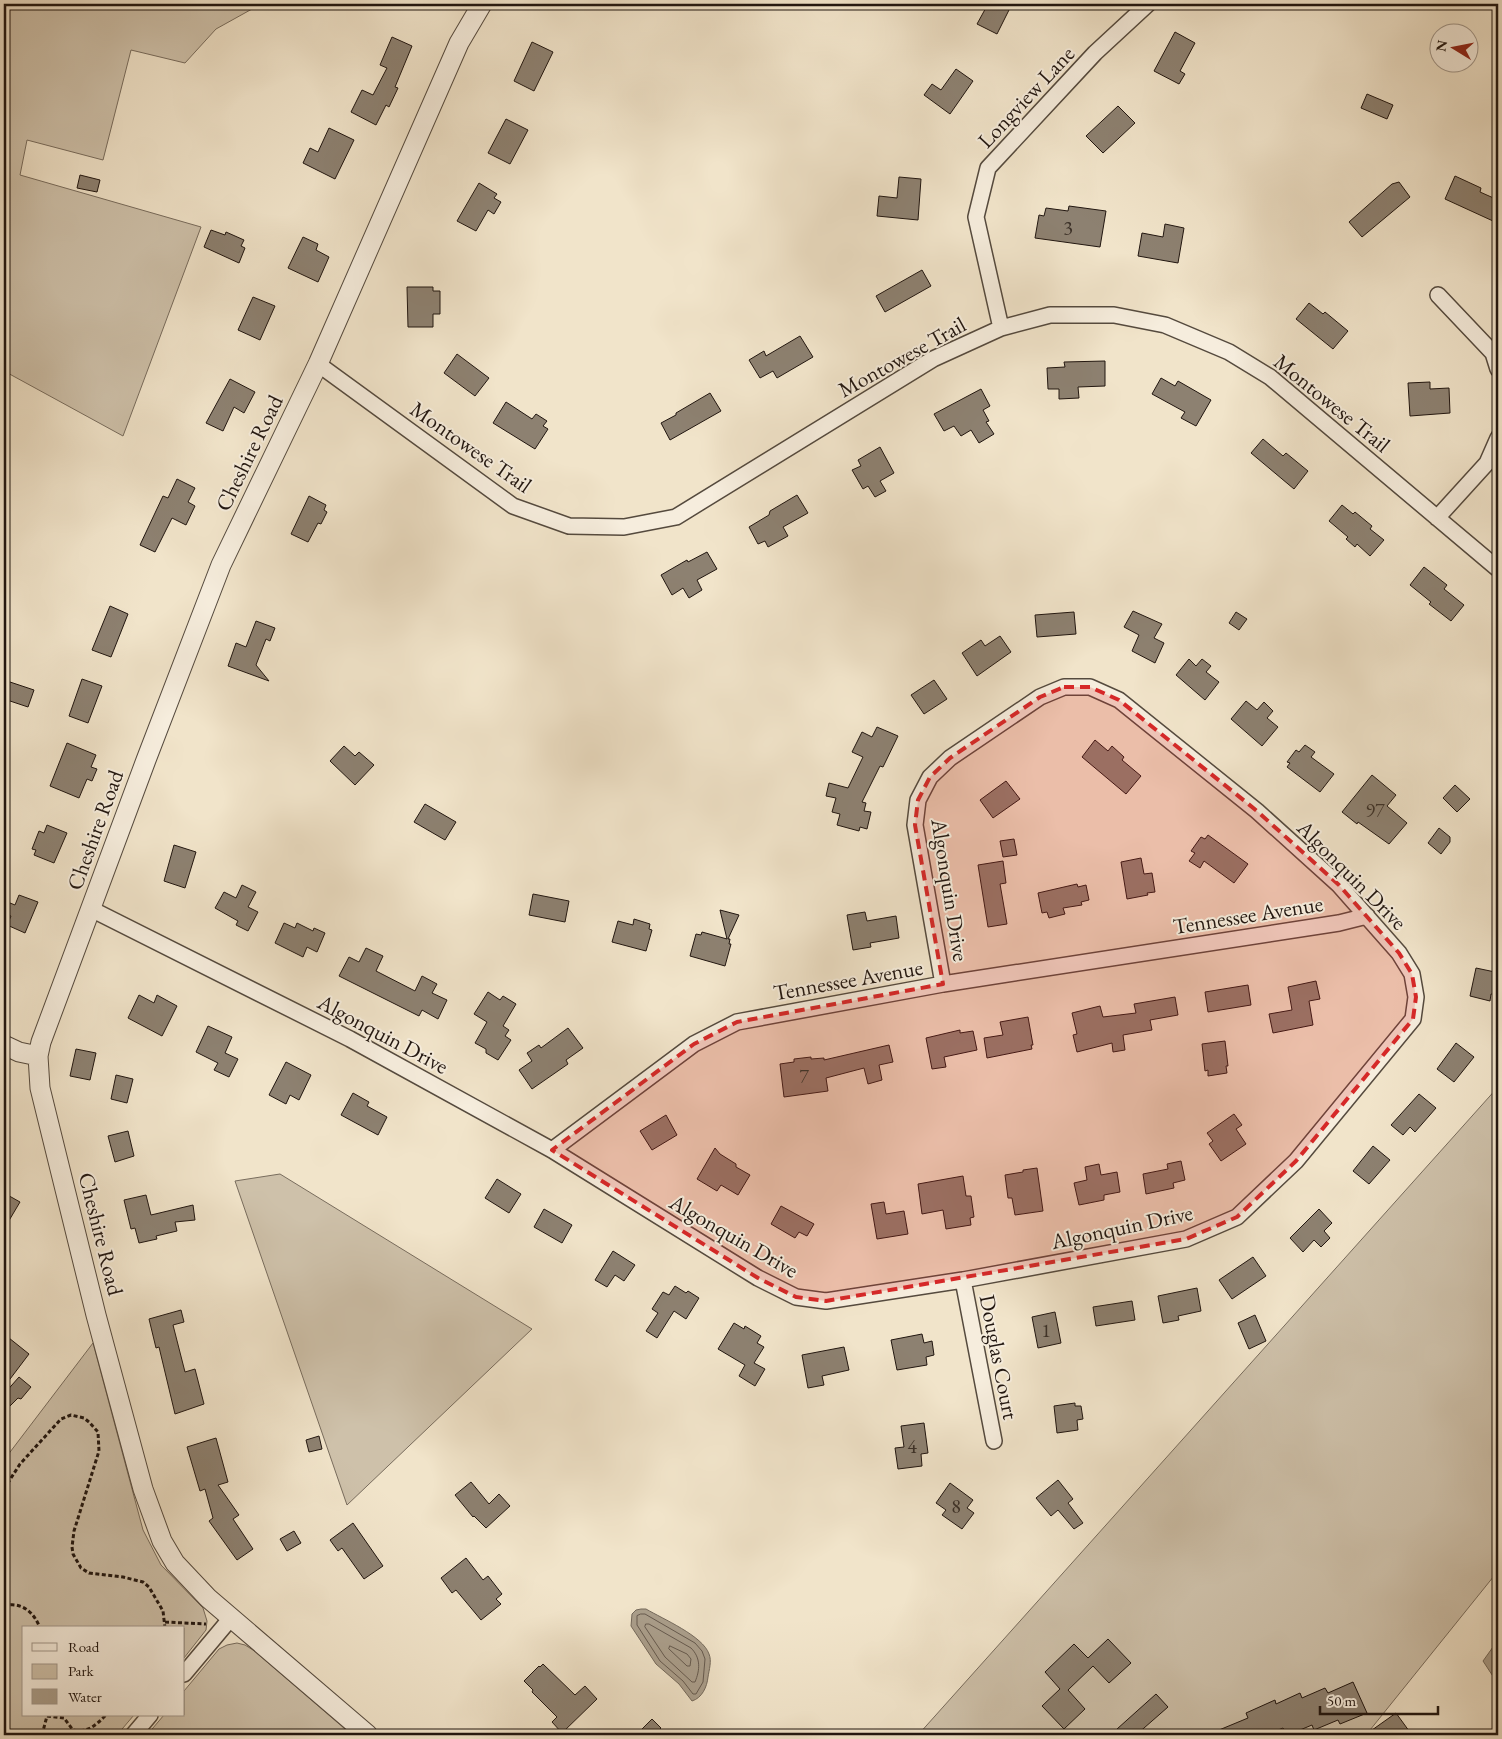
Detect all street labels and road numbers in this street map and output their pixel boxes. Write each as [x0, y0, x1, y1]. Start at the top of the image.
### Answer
street label: Longview Lane [971, 39, 1081, 154]
street label: Montowese Trail [833, 310, 971, 404]
street label: Montowese Trail [1268, 347, 1396, 459]
street label: Cheshire Road [208, 389, 290, 516]
street label: Montowese Trail [405, 394, 537, 500]
street label: Cheshire Road [60, 765, 130, 894]
street label: Algonquin Drive [1290, 813, 1413, 936]
street label: Algonquin Drive [924, 816, 976, 964]
street label: Tennessee Avenue [1171, 889, 1326, 941]
street label: Tennessee Avenue [771, 952, 926, 1007]
street label: Algonquin Drive [312, 987, 454, 1081]
street label: Cheshire Road [72, 1169, 130, 1299]
street label: Algonquin Drive [664, 1187, 804, 1285]
street label: Algonquin Drive [1048, 1198, 1196, 1256]
street label: Douglas Court [973, 1292, 1025, 1422]

